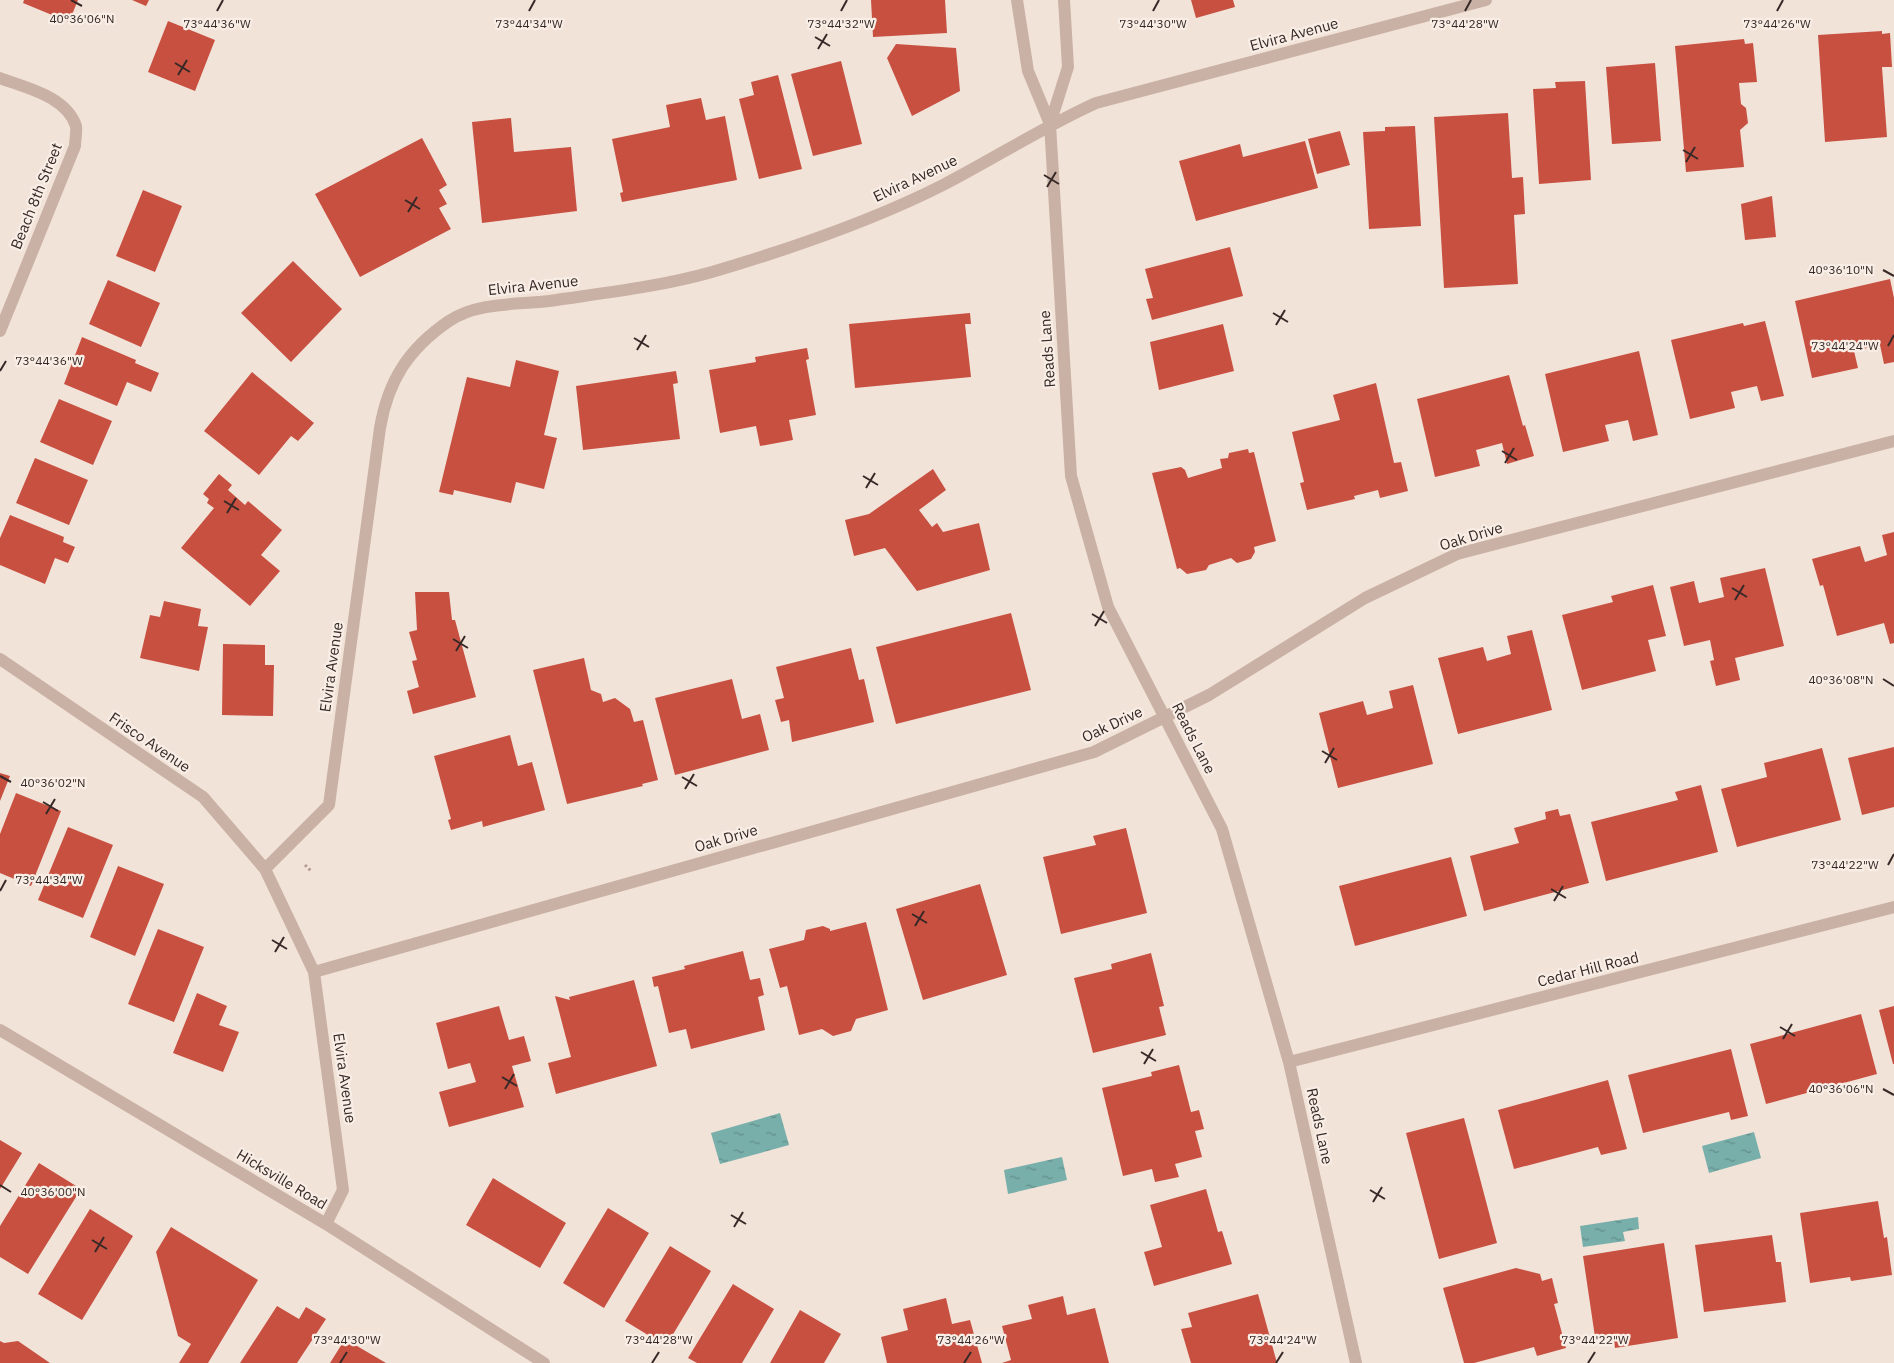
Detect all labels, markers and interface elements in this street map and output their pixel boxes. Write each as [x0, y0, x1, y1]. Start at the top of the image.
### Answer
text: 40°36'06"N [49, 11, 115, 26]
street label: Elvira Avenue [1248, 13, 1340, 55]
text: 73°44'36"W [183, 16, 251, 31]
text: 73°44'34"W [495, 16, 563, 31]
text: 73°44'32"W [807, 16, 875, 31]
text: 73°44'30"W [1119, 16, 1187, 31]
text: 73°44'28"W [1431, 16, 1499, 31]
text: 73°44'26"W [1743, 16, 1811, 31]
street label: Beach 8th Street [6, 140, 66, 252]
street label: Elvira Avenue [870, 150, 960, 206]
text: 40°36'10"N [1808, 262, 1874, 277]
street label: Elvira Avenue [487, 271, 579, 299]
street label: Reads Lane [1035, 310, 1059, 388]
text: 73°44'24"W [1811, 338, 1879, 353]
text: 73°44'36"W [15, 353, 83, 368]
street label: Oak Drive [1437, 517, 1505, 555]
street label: Elvira Avenue [315, 621, 347, 713]
text: 40°36'08"N [1808, 672, 1874, 687]
street label: Reads Lane [1168, 699, 1220, 777]
street label: Oak Drive [1079, 702, 1145, 746]
street label: Frisco Avenue [106, 708, 194, 776]
text: 40°36'02"N [20, 775, 86, 790]
street label: Oak Drive [692, 820, 760, 856]
text: 73°44'22"W [1811, 857, 1879, 872]
text: 73°44'34"W [15, 872, 83, 887]
street label: Cedar Hill Road [1535, 947, 1641, 991]
street label: Elvira Avenue [329, 1032, 361, 1124]
text: 40°36'06"N [1808, 1081, 1874, 1096]
street label: Reads Lane [1303, 1086, 1337, 1166]
street label: Hicksville Road [233, 1145, 331, 1213]
text: 40°36'00"N [20, 1184, 86, 1199]
text: 73°44'30"W [313, 1332, 381, 1347]
text: 73°44'28"W [625, 1332, 693, 1347]
text: 73°44'26"W [937, 1332, 1005, 1347]
text: 73°44'24"W [1249, 1332, 1317, 1347]
text: 73°44'22"W [1561, 1332, 1629, 1347]

